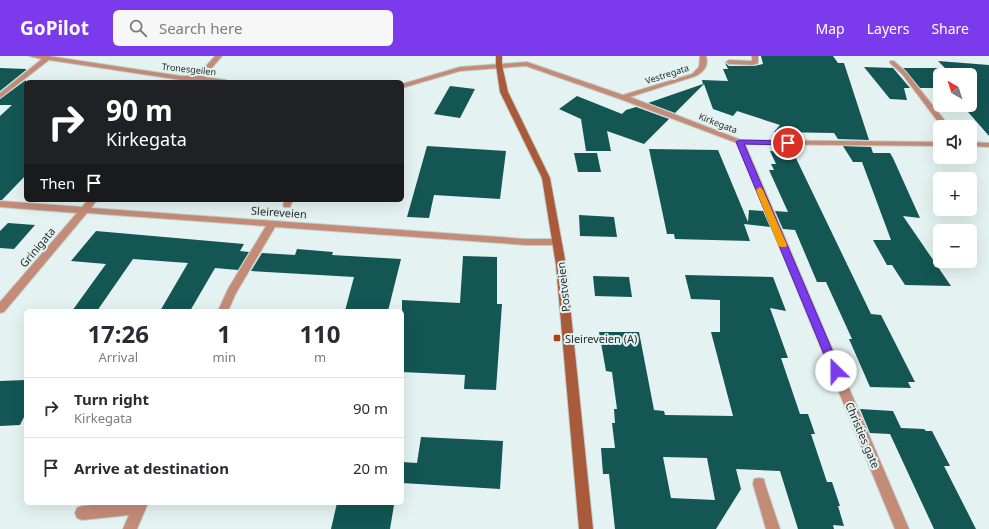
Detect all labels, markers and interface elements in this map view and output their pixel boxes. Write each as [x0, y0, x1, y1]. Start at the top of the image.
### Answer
search box [113, 10, 393, 46]
text: GoPilot [20, 15, 89, 41]
icon: search [127, 17, 149, 39]
text: Search here [159, 18, 242, 38]
text: Map [816, 19, 845, 38]
text: Layers [867, 19, 909, 38]
text: Share [931, 19, 969, 38]
street label: Tronesgeilen [161, 60, 217, 78]
street label: Vestregata [643, 61, 691, 87]
north arrow [933, 68, 977, 112]
map controls [933, 68, 977, 268]
text: 90 m [106, 91, 173, 129]
icon: right [40, 96, 92, 148]
street label: Kirkegata [697, 110, 739, 136]
button: sound [933, 120, 977, 164]
pin [771, 126, 805, 160]
text: Kirkegata [106, 127, 187, 151]
icon: arrive [777, 132, 799, 154]
icon: arrive [83, 172, 105, 194]
button: + [933, 172, 977, 216]
text: Then [40, 173, 75, 193]
street label: Sleireveien [251, 203, 307, 221]
street label: Grinigata [16, 224, 58, 270]
button: − [933, 224, 977, 268]
street label: Postveien [553, 261, 573, 313]
text: 17:26 [87, 317, 149, 350]
text: 1 [217, 317, 231, 350]
text: 110 [299, 317, 341, 350]
place label: Sleireveien (A) [565, 331, 637, 346]
marker: Sleireveien (A) [552, 333, 562, 343]
text: Arrival [98, 348, 138, 366]
text: min [212, 348, 236, 366]
text: m [314, 348, 326, 366]
position arrow [815, 350, 857, 392]
text: Turn right [74, 389, 149, 409]
icon: right [40, 397, 62, 419]
text: 90 m [353, 398, 388, 418]
street label: Christies gate [842, 400, 884, 470]
text: Kirkegata [74, 409, 132, 427]
icon: arrive [40, 457, 62, 479]
text: Arrive at destination [74, 458, 229, 478]
text: 20 m [353, 458, 388, 478]

